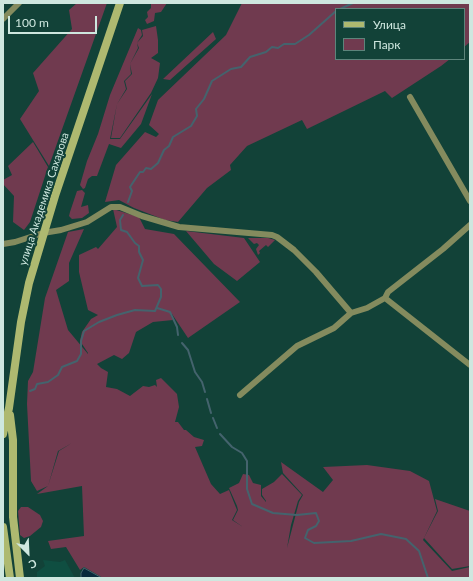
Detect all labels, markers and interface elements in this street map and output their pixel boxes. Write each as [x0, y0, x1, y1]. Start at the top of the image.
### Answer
scale bar [10, 8, 99, 34]
legend [335, 8, 465, 60]
text: 100 m [15, 15, 49, 30]
text: Улица [373, 17, 406, 32]
text: Парк [373, 37, 401, 52]
street label: улица Академика Сахарова [16, 131, 72, 267]
north arrow [8, 533, 48, 573]
text: С [27, 557, 39, 572]

